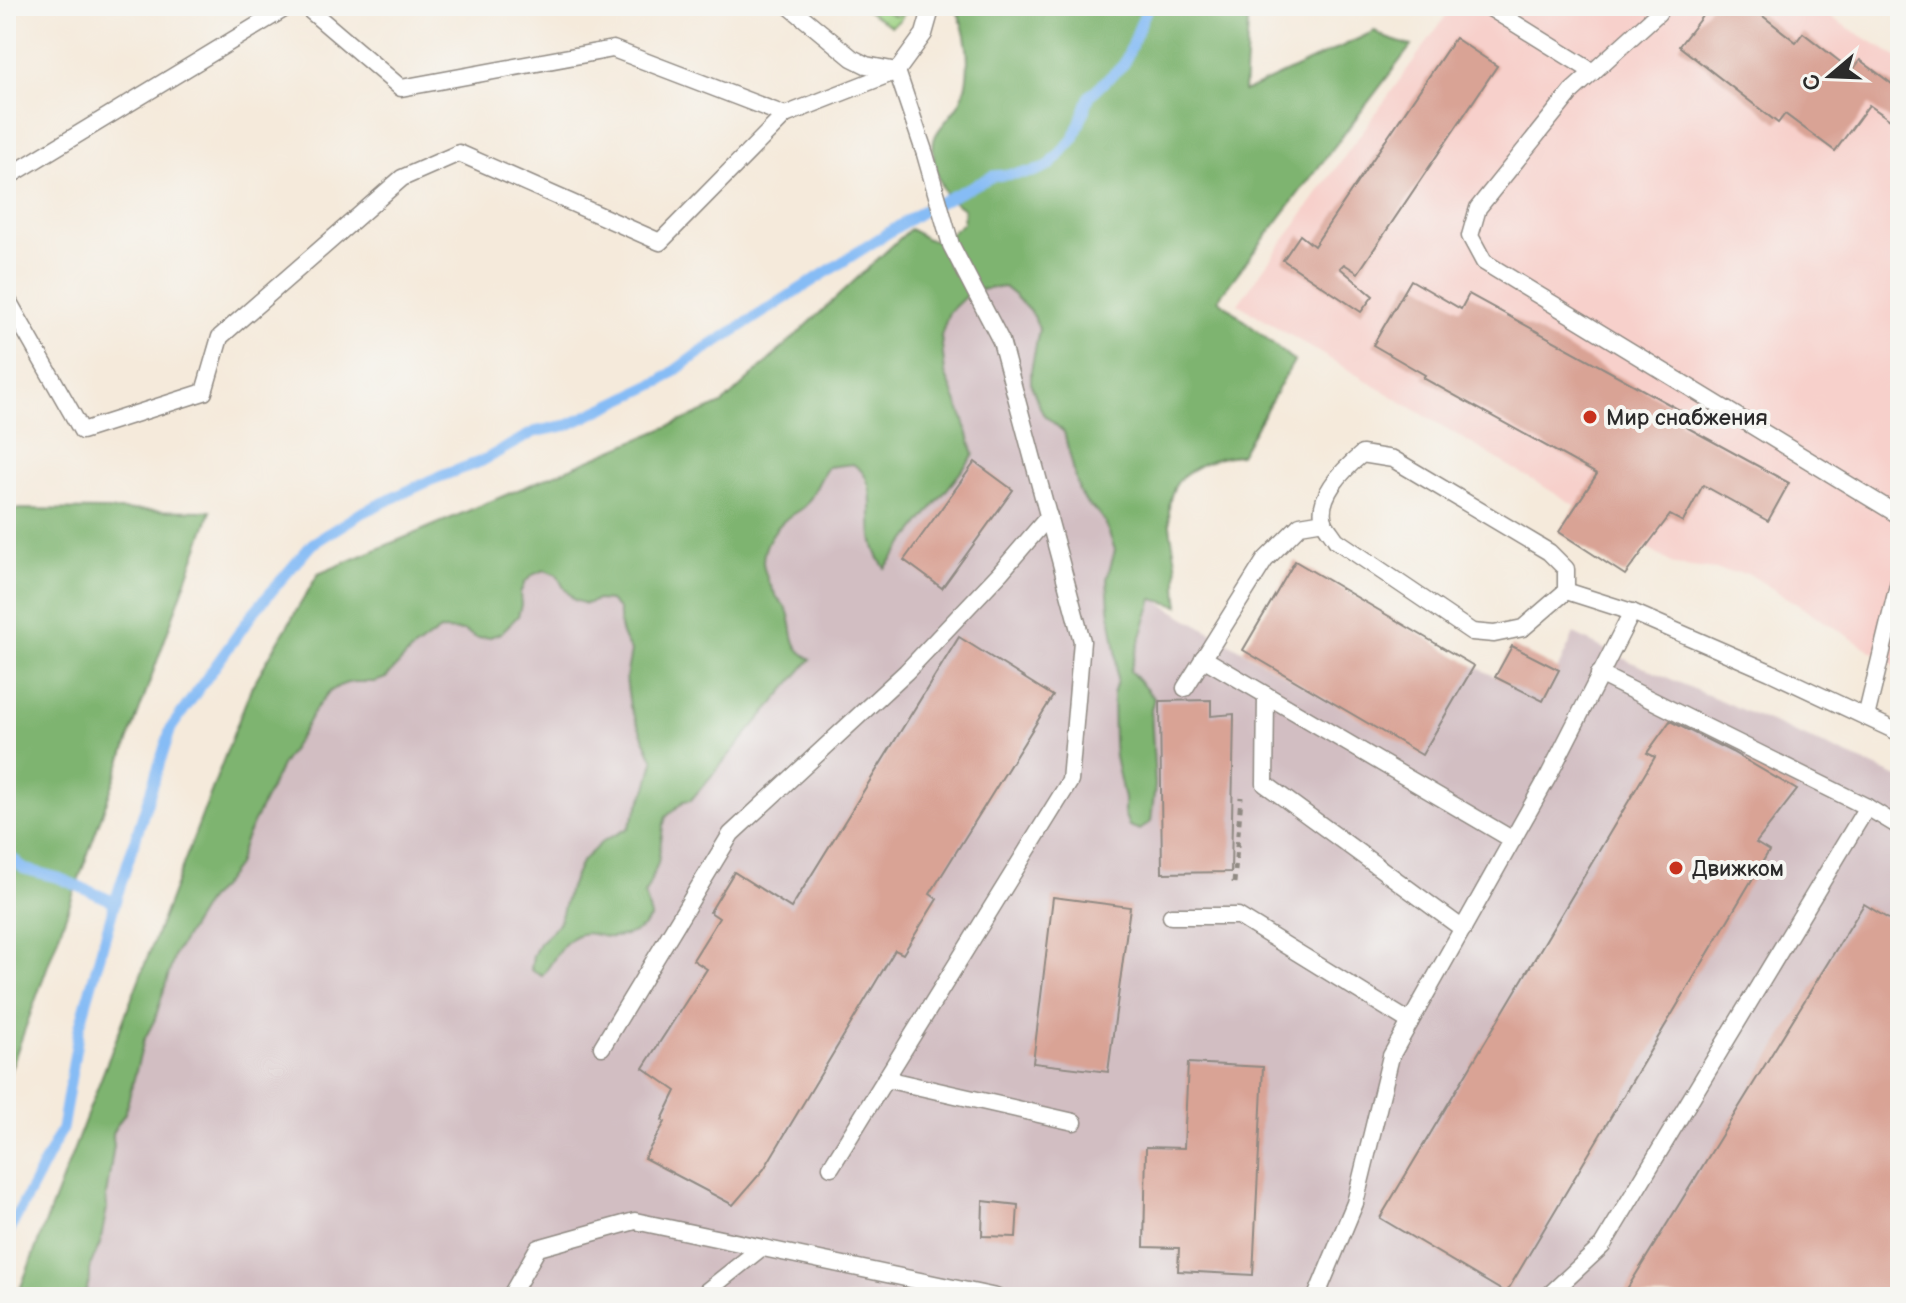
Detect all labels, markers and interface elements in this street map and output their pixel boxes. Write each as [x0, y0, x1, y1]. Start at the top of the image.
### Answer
north arrow [1790, 36, 1870, 116]
text: С [1797, 70, 1828, 94]
place label: Мир снабжения [1606, 405, 1768, 432]
marker: Мир снабжения [1581, 408, 1599, 426]
place label: Движком [1692, 856, 1784, 883]
marker: Движком [1667, 859, 1685, 877]

